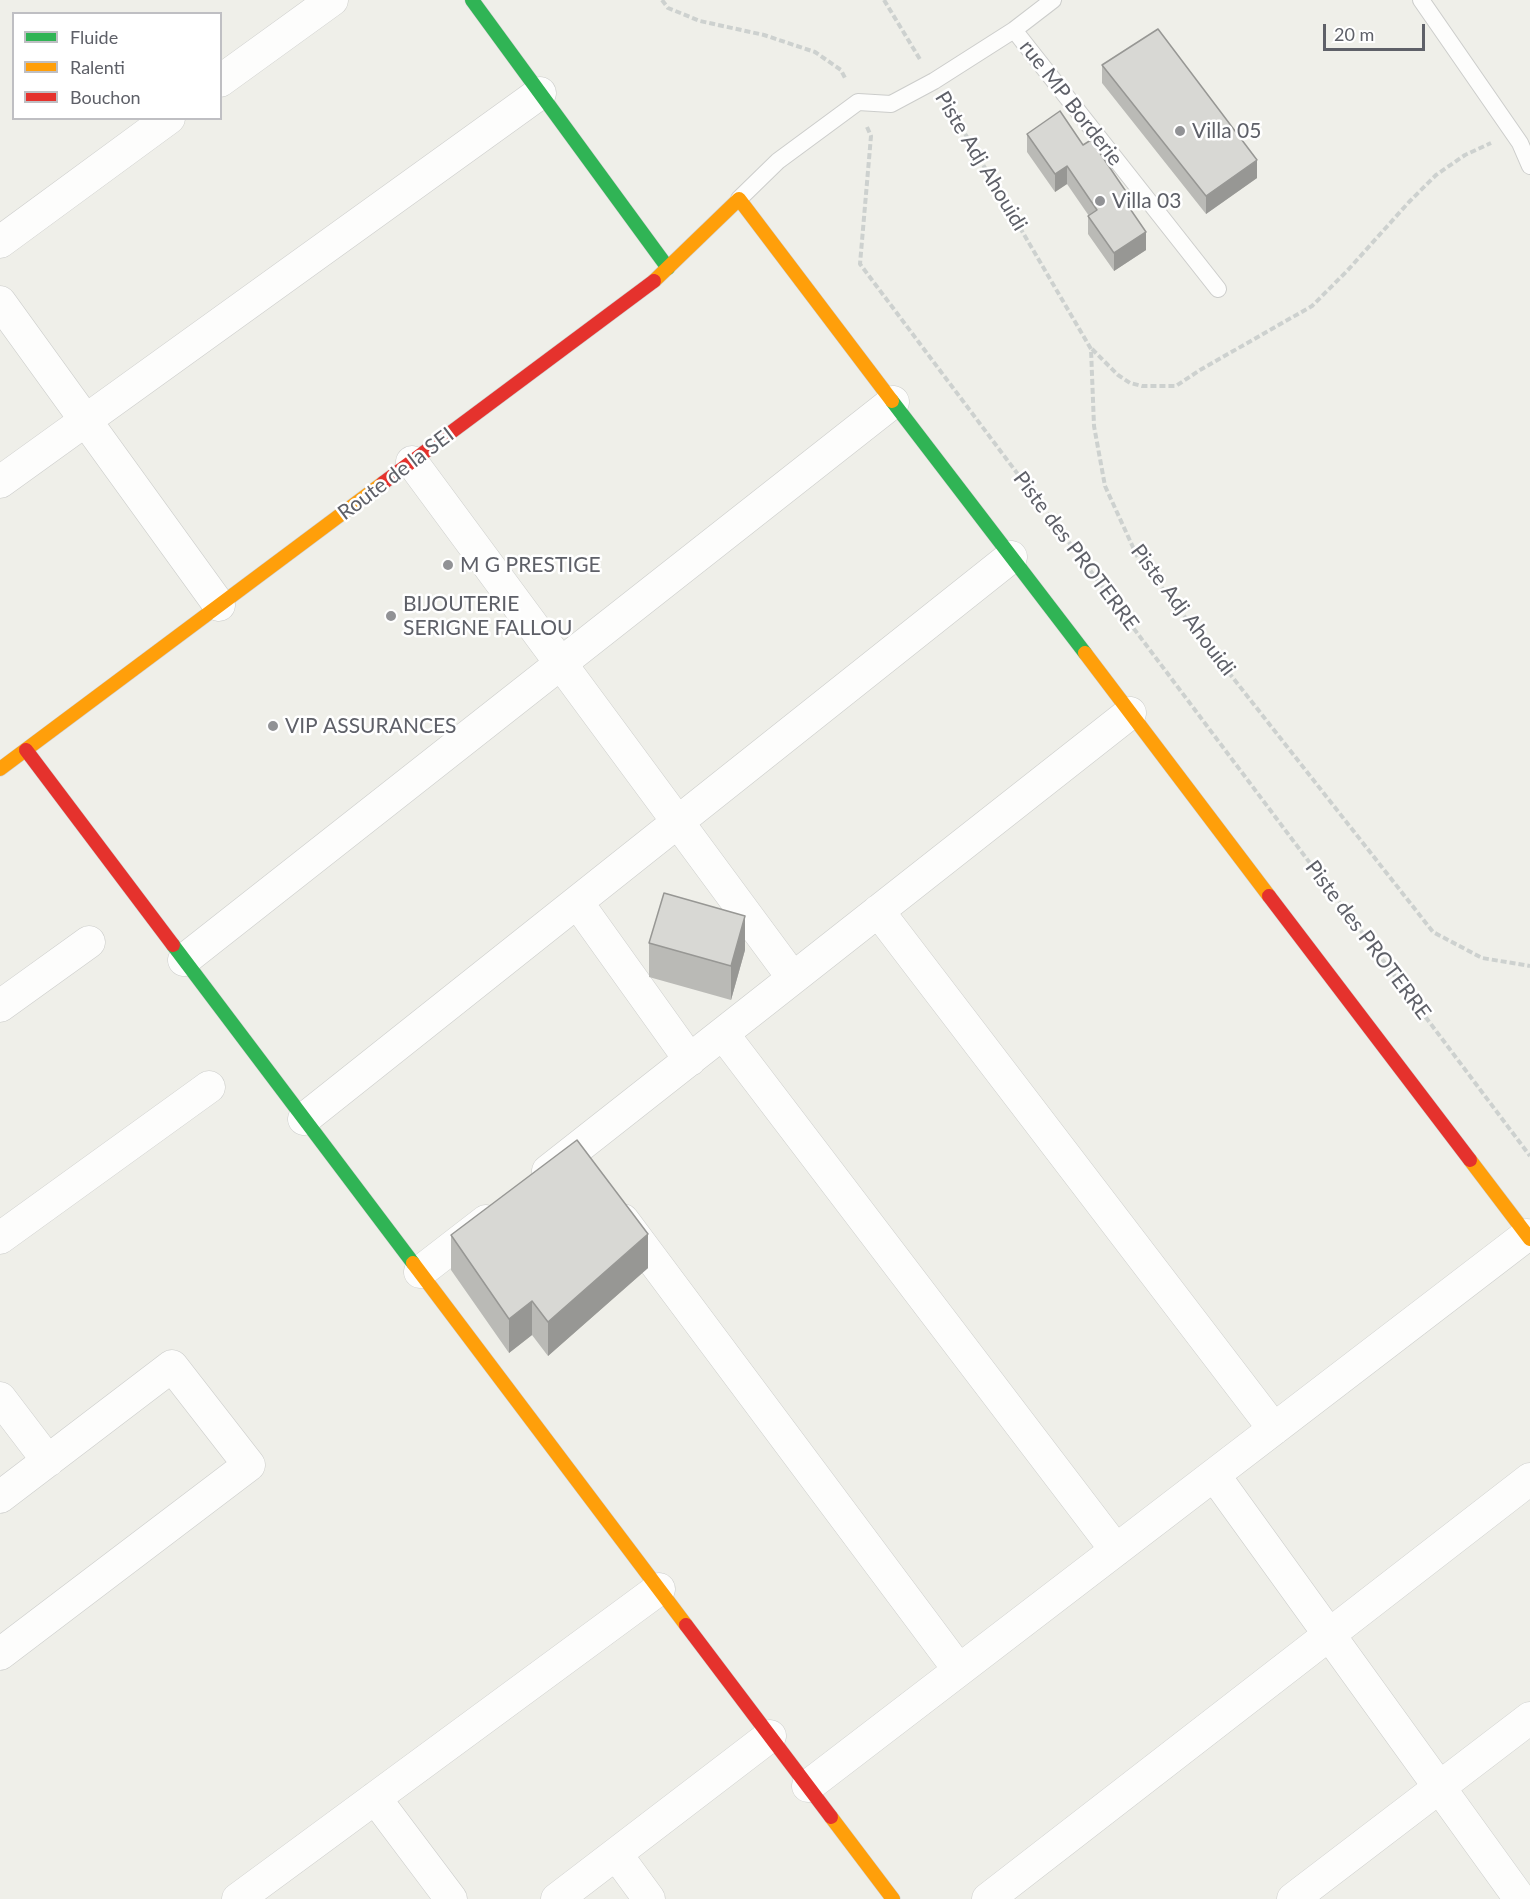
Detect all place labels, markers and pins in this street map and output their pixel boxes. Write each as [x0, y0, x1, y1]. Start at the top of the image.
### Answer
place label: Villa 05 [1192, 118, 1261, 144]
marker: Villa 05 [1173, 124, 1187, 138]
place label: Villa 03 [1112, 188, 1181, 214]
marker: Villa 03 [1093, 194, 1107, 208]
place label: M G PRESTIGE [460, 552, 601, 578]
marker: M G PRESTIGE [441, 558, 455, 572]
place label: BIJOUTERIE SERIGNE FALLOU [403, 591, 572, 641]
marker: BIJOUTERIE SERIGNE FALLOU [384, 609, 398, 623]
place label: VIP ASSURANCES [285, 713, 456, 739]
marker: VIP ASSURANCES [266, 719, 280, 733]

